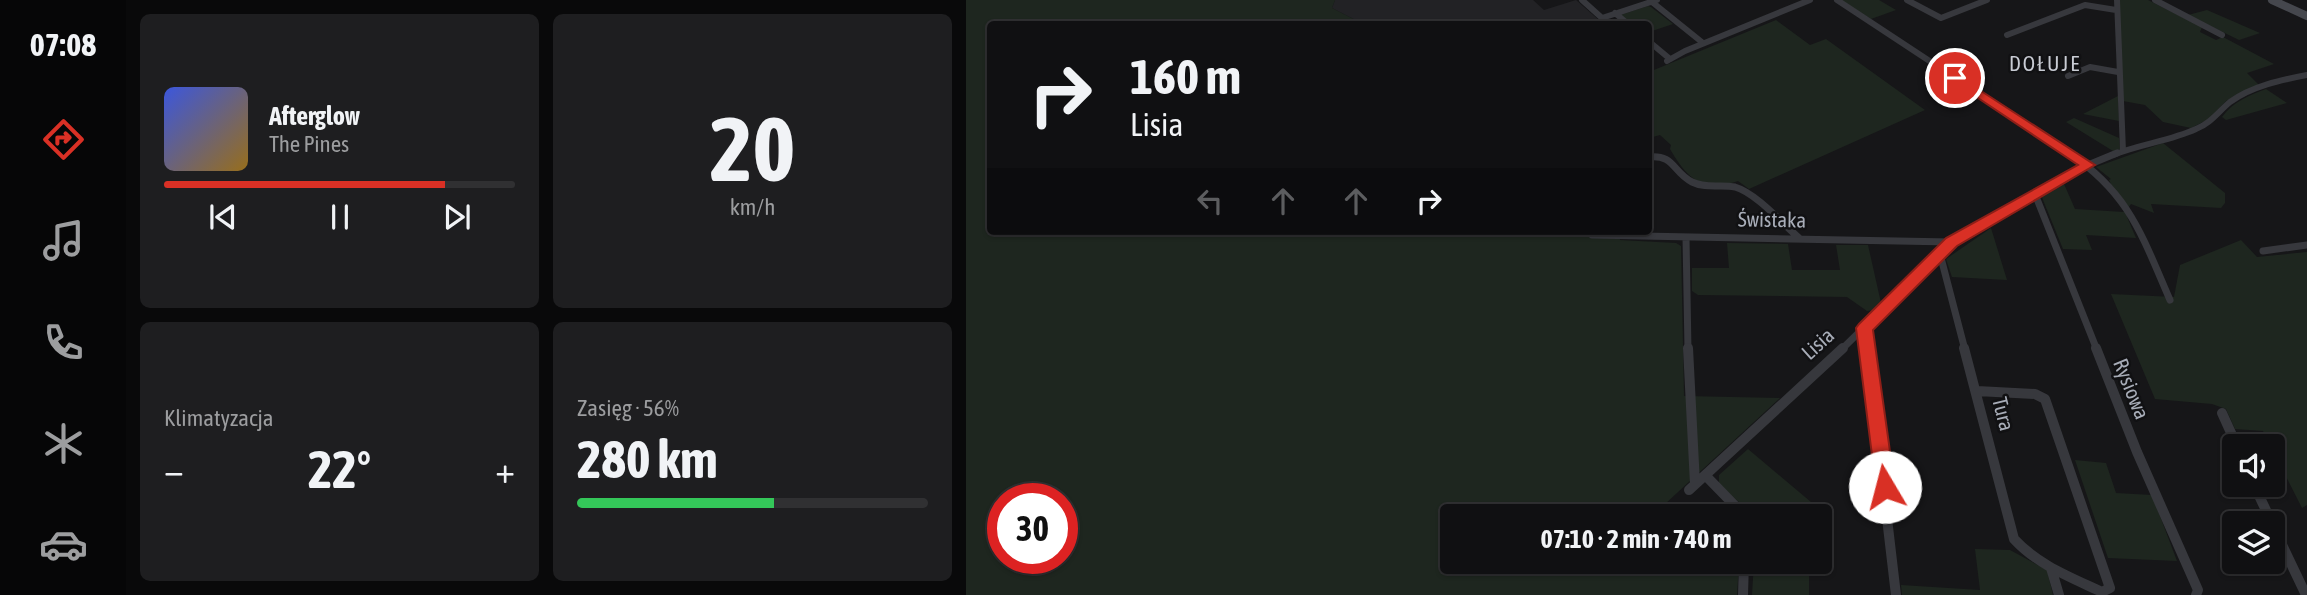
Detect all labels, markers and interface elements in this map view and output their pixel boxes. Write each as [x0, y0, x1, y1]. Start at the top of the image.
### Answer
text: 07:08 [30, 26, 96, 63]
text: 160 m [1130, 48, 1241, 104]
pin [1925, 48, 1985, 108]
icon: right [1015, 49, 1106, 140]
district label: DOŁUJE [2009, 51, 2081, 75]
icon: arrive [1936, 59, 1974, 97]
text: 20 [710, 96, 795, 200]
text: Afterglow [269, 101, 360, 131]
text: Lisia [1130, 106, 1183, 143]
icon: directions [39, 115, 88, 164]
text: The Pines [269, 131, 349, 157]
icon: left [1191, 182, 1229, 220]
icon: ahead [1264, 182, 1302, 220]
icon: ahead [1337, 182, 1375, 220]
icon: right [1410, 182, 1448, 220]
text: km/h [730, 194, 775, 220]
icon: previous [204, 198, 242, 236]
icon: pause [321, 198, 359, 236]
icon: next [438, 198, 476, 236]
street label: Świstaka [1738, 206, 1806, 232]
icon: music [39, 216, 88, 265]
icon: phone [39, 318, 88, 367]
street label: Lisia [1796, 323, 1838, 364]
street label: Rysiowa [2109, 355, 2155, 422]
street label: Tura [1988, 394, 2020, 433]
text: Zasięg · 56% [577, 395, 679, 421]
text: Klimatyzacja [164, 405, 273, 431]
icon: climate [39, 419, 88, 468]
text: 280 km [577, 429, 718, 489]
map controls [2222, 434, 2285, 574]
button: sound [2222, 434, 2285, 497]
text: 22° [308, 439, 371, 499]
text: − [164, 448, 184, 491]
text: + [495, 448, 515, 491]
position arrow [1848, 450, 1922, 524]
speed limit sign: 30 [987, 483, 1078, 574]
button: layers [2222, 511, 2285, 574]
icon: car [39, 520, 88, 569]
text: 07:10 · 2 min · 740 m [1541, 524, 1731, 554]

